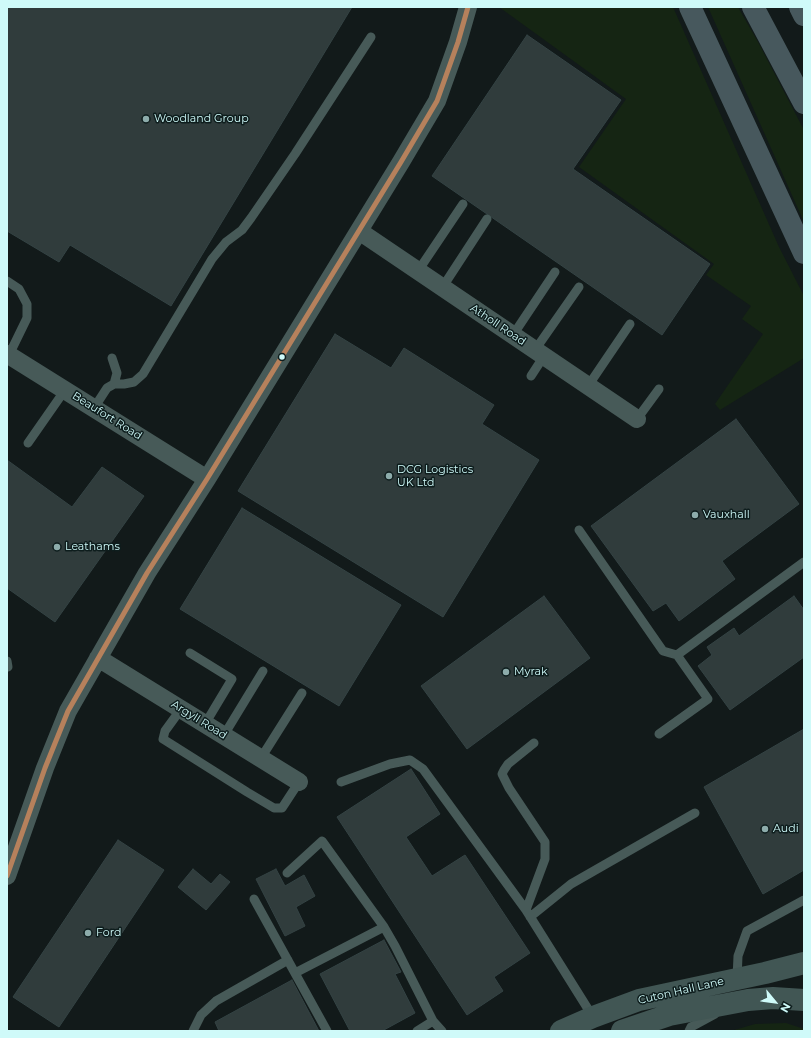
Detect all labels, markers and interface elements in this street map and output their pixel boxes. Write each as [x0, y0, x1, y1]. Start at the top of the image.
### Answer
place label: Woodland Group [154, 112, 249, 126]
marker: Woodland Group [141, 114, 151, 124]
street label: Atholl Road [468, 302, 528, 348]
unlabelled marker [277, 352, 287, 362]
street label: Beaufort Road [70, 389, 144, 443]
place label: DCG Logistics UK Ltd [397, 463, 473, 489]
marker: DCG Logistics UK Ltd [384, 471, 394, 481]
place label: Vauxhall [703, 508, 750, 522]
marker: Vauxhall [690, 510, 700, 520]
place label: Leathams [65, 540, 120, 554]
marker: Leathams [52, 542, 62, 552]
place label: Myrak [514, 665, 547, 679]
marker: Myrak [501, 667, 511, 677]
street label: Argyll Road [169, 698, 229, 742]
place label: Audi [773, 822, 799, 836]
marker: Audi [760, 824, 770, 834]
place label: Ford [96, 926, 121, 940]
marker: Ford [83, 928, 93, 938]
street label: Cuton Hall Lane [637, 975, 725, 1007]
north arrow [755, 982, 795, 1022]
text: N [777, 1001, 794, 1015]

